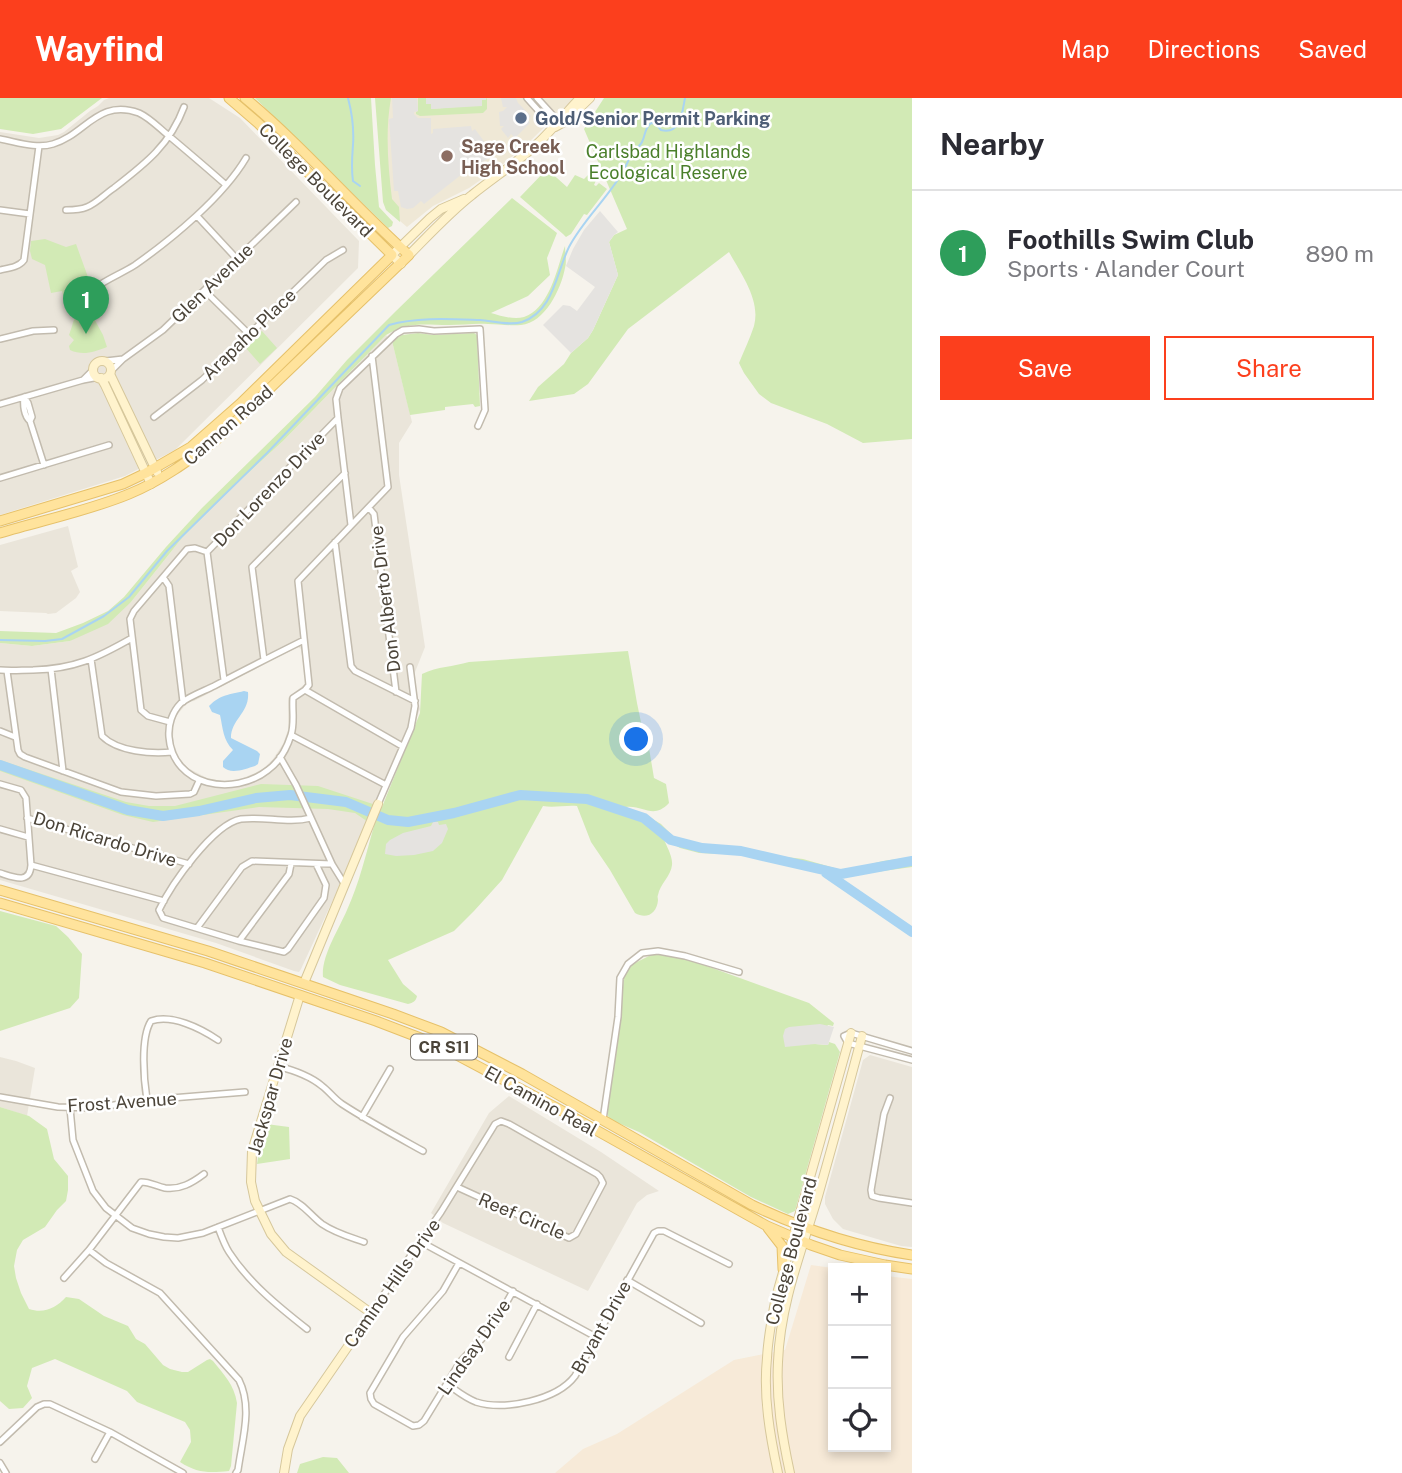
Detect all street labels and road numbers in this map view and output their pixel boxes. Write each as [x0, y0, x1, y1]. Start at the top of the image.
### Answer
street label: College Boulevard [255, 119, 377, 241]
street label: Glen Avenue [167, 239, 257, 327]
street label: Arapaho Place [198, 284, 300, 384]
street label: Cannon Road [179, 381, 277, 469]
street label: Don Lorenzo Drive [209, 427, 329, 551]
street label: Don Alberto Drive [366, 524, 404, 674]
street label: Don Ricardo Drive [31, 807, 179, 871]
street label: Jackspar Drive [243, 1035, 297, 1157]
road number: CR S11 [411, 1035, 477, 1060]
street label: El Camino Real [481, 1061, 601, 1141]
street label: Frost Avenue [66, 1088, 178, 1116]
street label: College Boulevard [761, 1175, 821, 1327]
street label: Reef Circle [475, 1188, 569, 1244]
street label: Camino Hills Drive [340, 1215, 444, 1351]
street label: Bryant Drive [567, 1277, 635, 1377]
street label: Lindsay Drive [433, 1295, 515, 1399]

